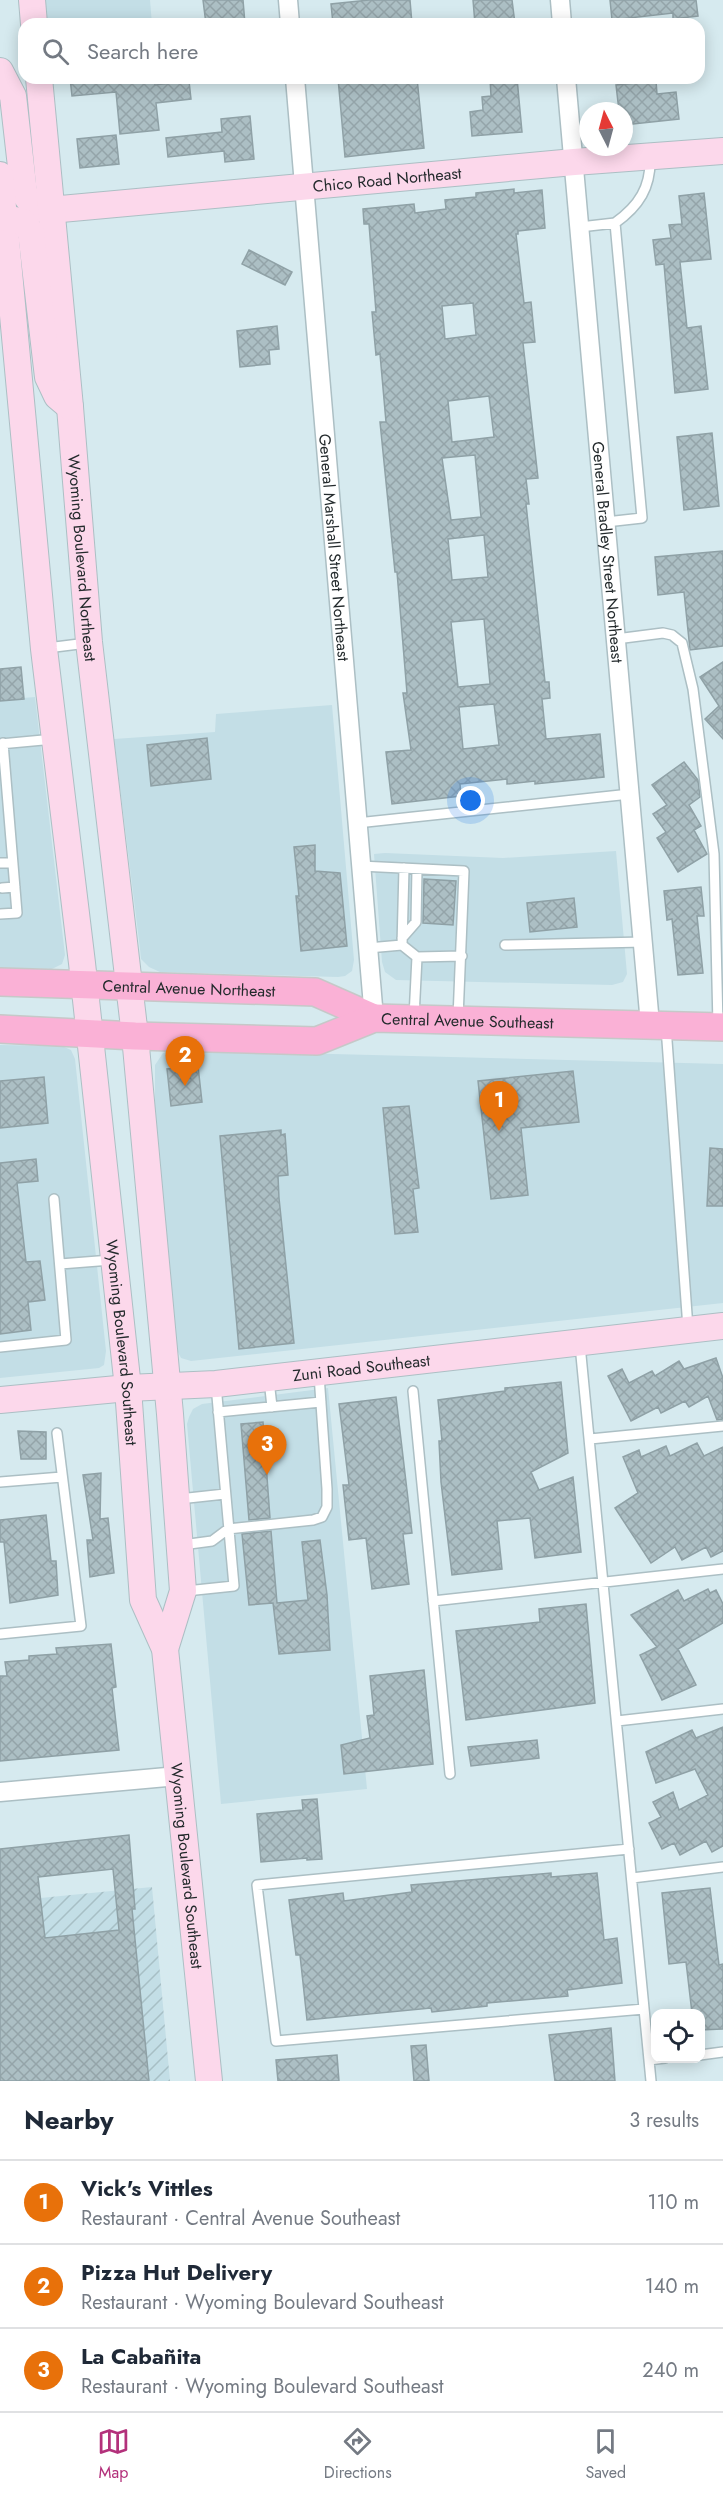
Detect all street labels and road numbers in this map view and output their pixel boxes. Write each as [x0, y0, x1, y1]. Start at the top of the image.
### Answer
street label: Chico Road Northeast [312, 161, 463, 198]
street label: General Marshall Street Northeast [313, 433, 355, 662]
street label: General Bradley Street Northeast [586, 441, 629, 664]
street label: Wyoming Boulevard Northeast [62, 454, 102, 663]
street label: Central Avenue Northeast [102, 974, 276, 1003]
street label: Central Avenue Southeast [381, 1007, 554, 1035]
street label: Wyoming Boulevard Southeast [100, 1238, 143, 1446]
street label: Zuni Road Southeast [292, 1349, 431, 1387]
street label: Wyoming Boulevard Southeast [165, 1762, 209, 1970]

